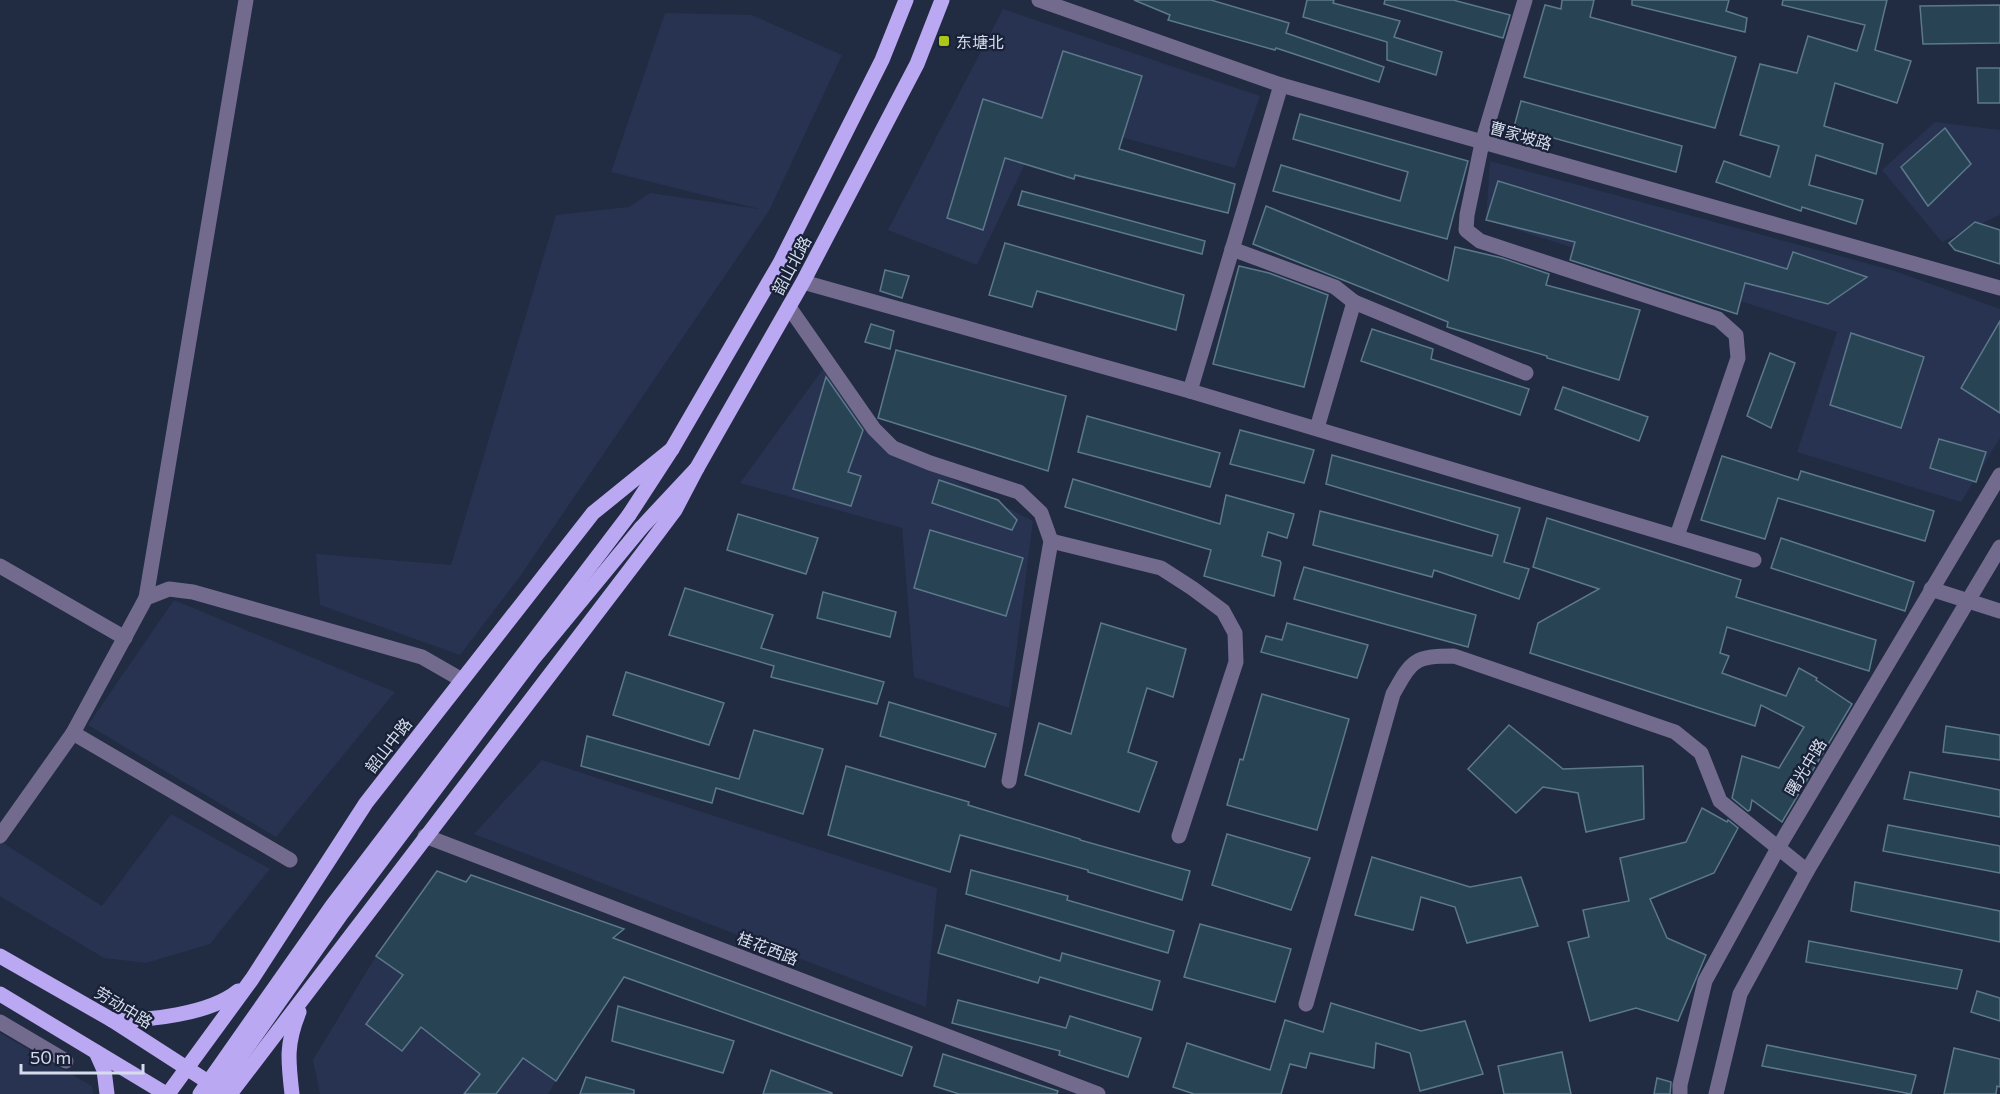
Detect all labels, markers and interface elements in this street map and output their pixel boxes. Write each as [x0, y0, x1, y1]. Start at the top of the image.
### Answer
place label: 东塘北 [956, 32, 1004, 51]
marker: 东塘北 [937, 34, 951, 48]
street label: 曹家坡路 [1488, 117, 1554, 153]
street label: 韶山北路 [768, 232, 814, 298]
street label: 韶山中路 [361, 714, 415, 776]
street label: 曙光中路 [1780, 735, 1830, 799]
street label: 桂花西路 [735, 928, 801, 968]
street label: 劳动中路 [92, 982, 156, 1032]
scale bar [21, 1037, 142, 1075]
text: 50 m [30, 1046, 71, 1068]

